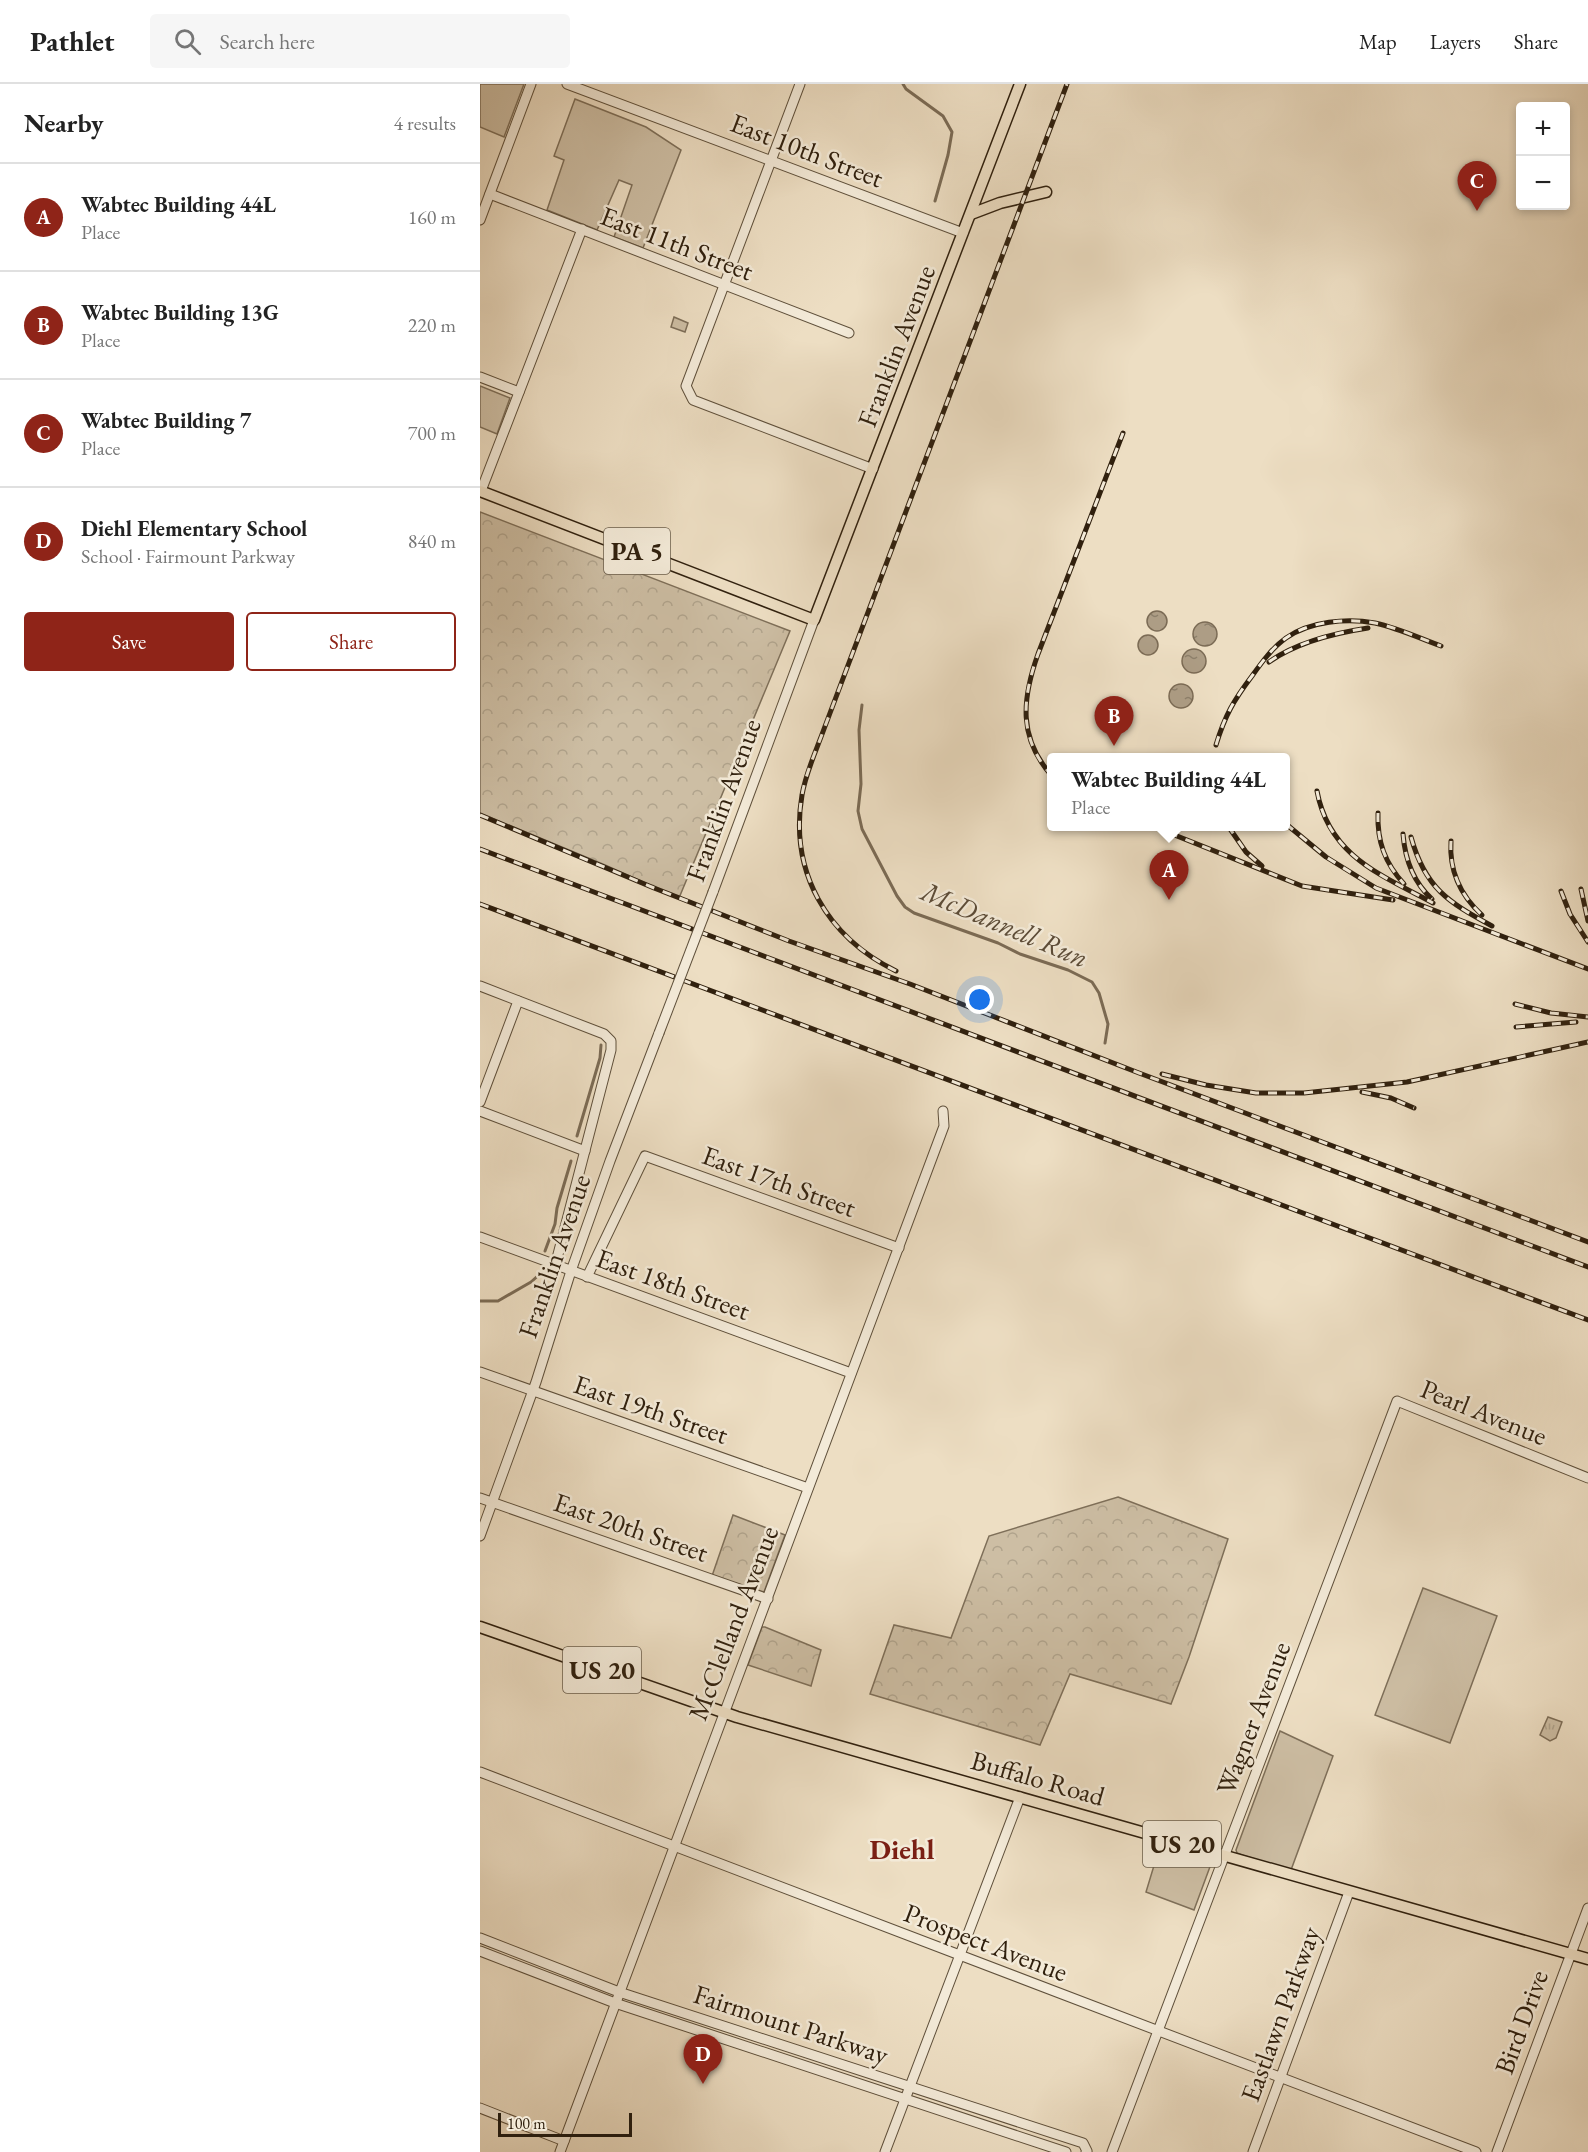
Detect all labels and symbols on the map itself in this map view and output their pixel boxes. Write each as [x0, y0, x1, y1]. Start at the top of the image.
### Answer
street label: East 10th Street [726, 105, 889, 195]
pin: C [1458, 162, 1496, 211]
street label: East 11th Street [596, 198, 759, 288]
street label: Franklin Avenue [849, 260, 943, 432]
road number: PA 5 [604, 528, 670, 574]
pin: B [1094, 696, 1134, 746]
street label: Franklin Avenue [677, 714, 769, 886]
pin: A [1150, 850, 1188, 900]
water label: McDannell Run [914, 872, 1094, 975]
your location [965, 985, 994, 1014]
street label: East 17th Street [697, 1137, 861, 1225]
street label: Franklin Avenue [510, 1170, 598, 1342]
street label: East 18th Street [591, 1240, 755, 1328]
street label: East 19th Street [569, 1366, 733, 1452]
street label: Pearl Avenue [1416, 1371, 1552, 1453]
street label: East 20th Street [549, 1484, 713, 1570]
street label: McClelland Avenue [680, 1521, 786, 1725]
street label: Wagner Avenue [1208, 1636, 1298, 1800]
road number: US 20 [563, 1647, 641, 1693]
street label: Buffalo Road [967, 1742, 1109, 1814]
road number: US 20 [1143, 1821, 1221, 1867]
district label: Diehl [869, 1831, 935, 1867]
street label: Prospect Avenue [899, 1895, 1073, 1989]
street label: Eastlawn Parkway [1232, 1921, 1328, 2106]
street label: Bird Drive [1486, 1965, 1556, 2079]
street label: Fairmount Parkway [689, 1976, 893, 2072]
pin: D [684, 2034, 722, 2084]
scale bar [498, 2110, 632, 2138]

